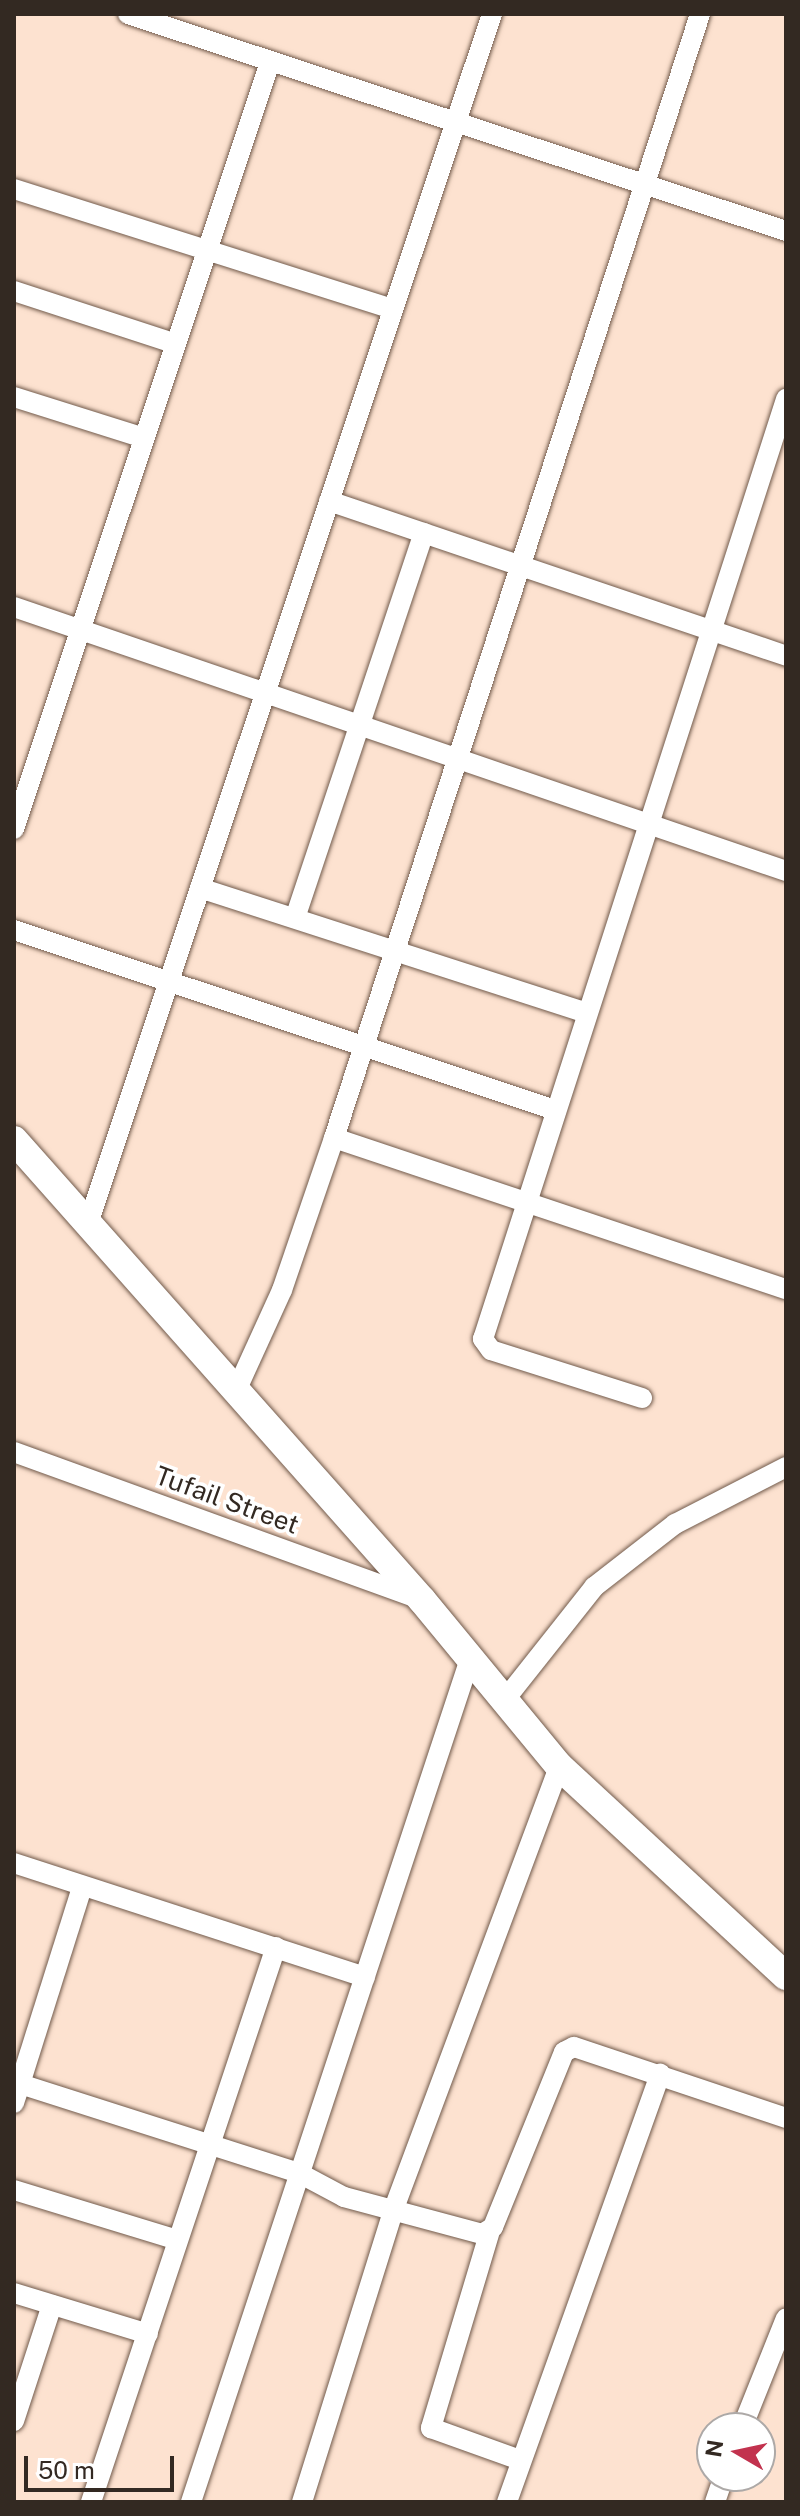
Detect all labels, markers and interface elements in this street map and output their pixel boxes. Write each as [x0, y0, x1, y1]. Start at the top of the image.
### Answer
street label: Tufail Street [151, 1460, 303, 1540]
north arrow [696, 2412, 776, 2492]
text: N [700, 2438, 728, 2459]
scale bar [28, 2440, 178, 2490]
text: 50 m [38, 2456, 95, 2484]

